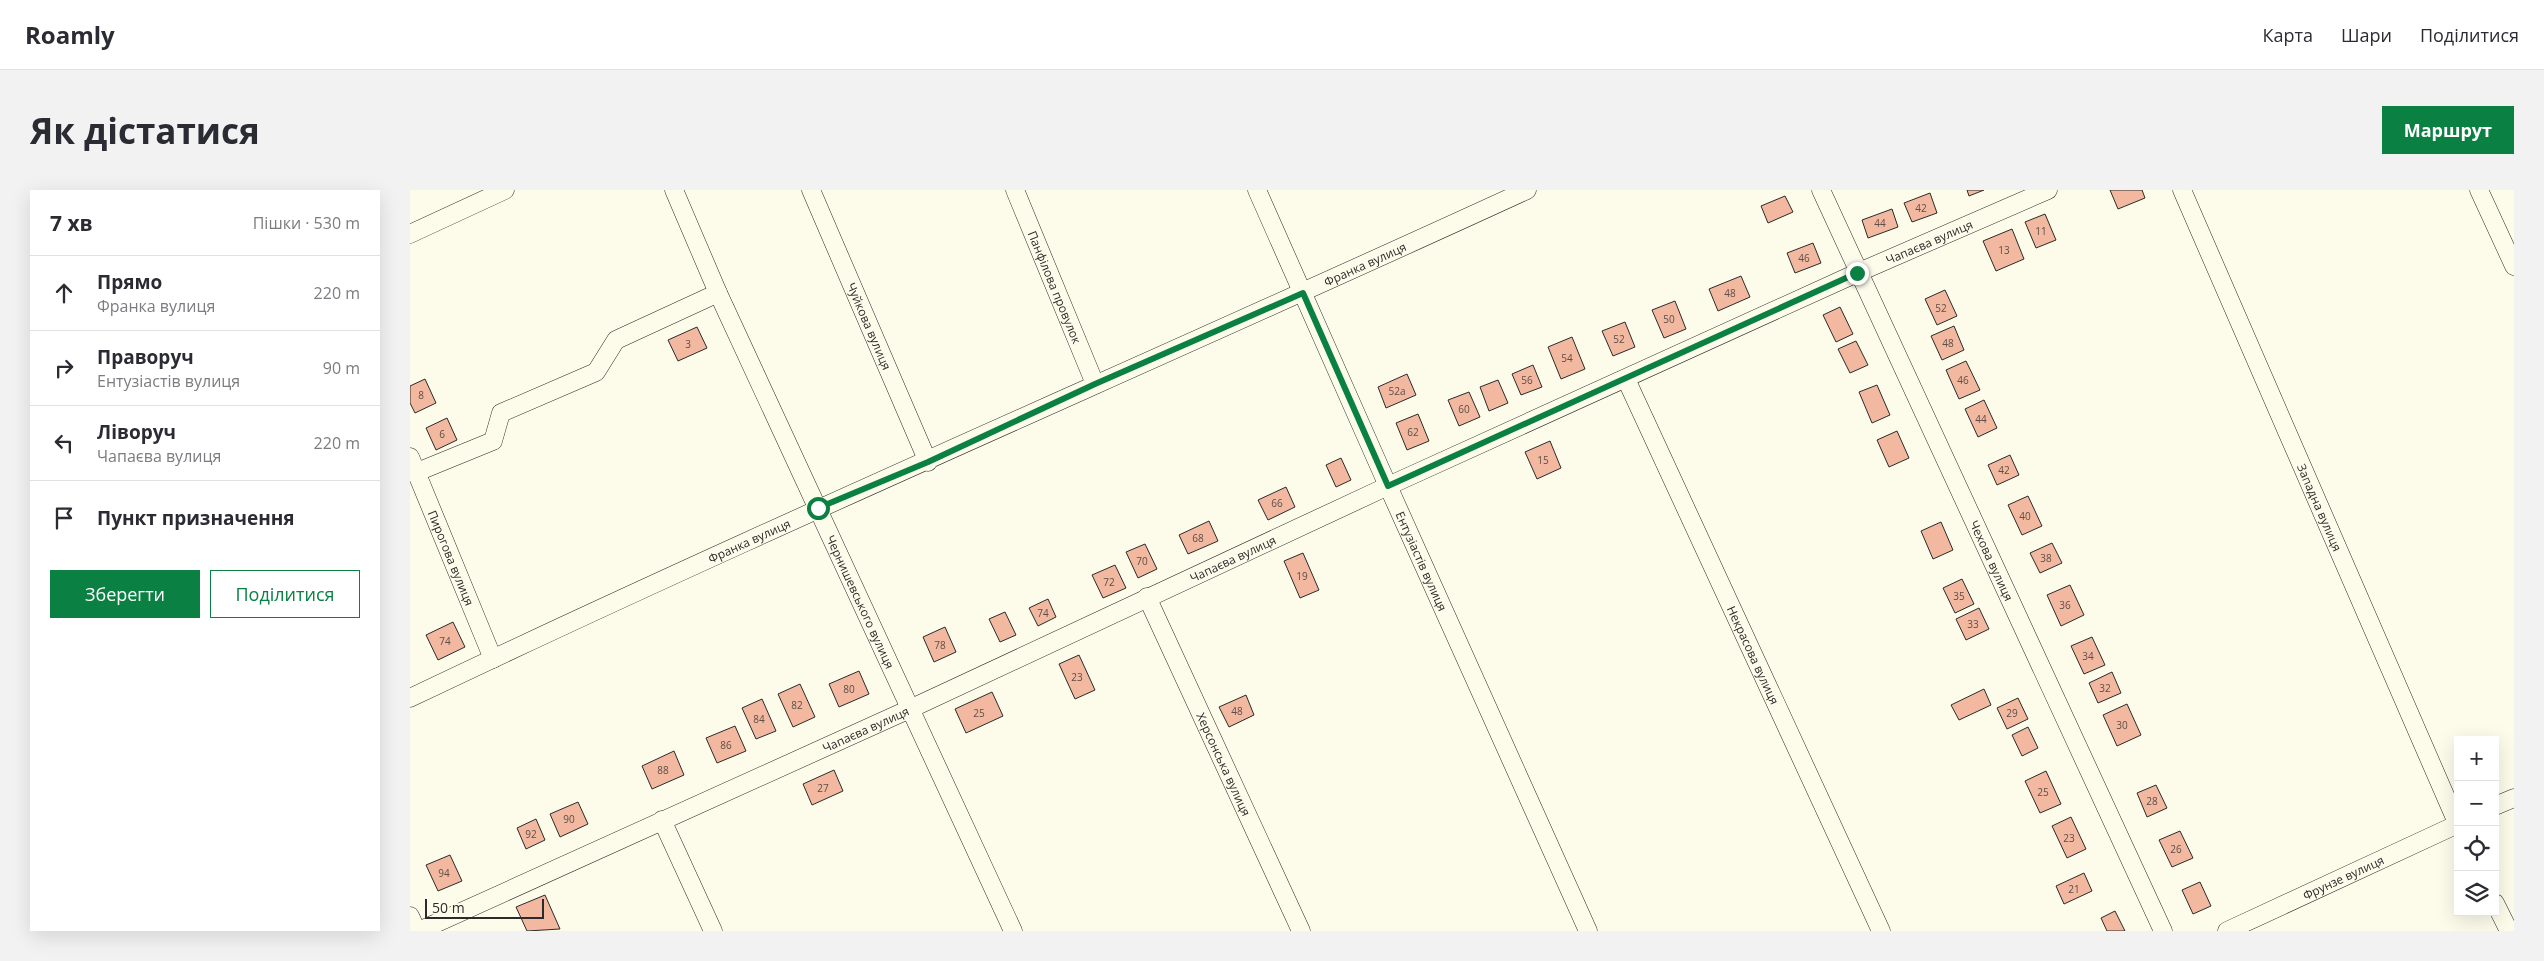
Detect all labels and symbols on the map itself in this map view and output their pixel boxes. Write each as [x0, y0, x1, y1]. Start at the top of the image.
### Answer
house number: 42 [1915, 201, 1927, 215]
street label: Чапаєва вулиця [1883, 215, 1975, 268]
house number: 44 [1874, 216, 1886, 230]
house number: 11 [2035, 224, 2047, 238]
street label: Панфілова провулок [1024, 228, 1086, 347]
street label: Франка вулиця [1321, 238, 1409, 290]
house number: 13 [1998, 243, 2010, 257]
house number: 46 [1798, 251, 1810, 265]
route end [1846, 262, 1869, 285]
street label: Чуйкова вулиця [843, 280, 896, 372]
house number: 48 [1724, 286, 1736, 300]
house number: 52 [1935, 301, 1947, 315]
house number: 50 [1663, 312, 1675, 326]
house number: 52 [1613, 332, 1625, 346]
house number: 48 [1942, 336, 1954, 350]
house number: 3 [685, 337, 691, 351]
house number: 54 [1561, 351, 1573, 365]
house number: 56 [1521, 373, 1533, 387]
house number: 46 [1957, 373, 1969, 387]
house number: 52а [1389, 384, 1406, 398]
house number: 8 [418, 388, 424, 402]
house number: 60 [1458, 402, 1470, 416]
house number: 44 [1975, 412, 1987, 426]
house number: 62 [1407, 425, 1419, 439]
house number: 6 [439, 427, 445, 441]
house number: 15 [1537, 453, 1549, 467]
street label: Западна вулиця [2293, 461, 2346, 554]
house number: 42 [1998, 463, 2010, 477]
house number: 66 [1271, 496, 1283, 510]
route start [807, 497, 830, 520]
street label: Пирогова вулиця [424, 508, 479, 608]
street label: Ентузіастів вулиця [1392, 509, 1452, 614]
house number: 40 [2019, 509, 2031, 523]
street label: Франка вулиця [705, 514, 793, 567]
street label: Чехова вулиця [1966, 517, 2018, 603]
street label: Чапаєва вулиця [1187, 531, 1279, 586]
house number: 68 [1192, 531, 1204, 545]
street label: Чернишевського вулиця [822, 532, 899, 671]
house number: 38 [2040, 551, 2052, 565]
house number: 70 [1136, 554, 1148, 568]
house number: 19 [1296, 569, 1308, 583]
house number: 72 [1103, 575, 1115, 589]
house number: 35 [1953, 589, 1965, 603]
house number: 36 [2059, 598, 2071, 612]
street label: Некрасова вулиця [1723, 603, 1784, 707]
house number: 74 [1037, 606, 1049, 620]
house number: 33 [1967, 617, 1979, 631]
house number: 74 [439, 634, 451, 648]
house number: 78 [934, 638, 946, 652]
house number: 34 [2082, 649, 2094, 663]
house number: 23 [1071, 670, 1083, 684]
house number: 32 [2099, 681, 2111, 695]
house number: 80 [843, 682, 855, 696]
house number: 82 [791, 698, 803, 712]
street label: Чапаєва вулиця [819, 702, 911, 756]
house number: 48 [1231, 704, 1243, 718]
house number: 25 [973, 706, 985, 720]
house number: 29 [2006, 706, 2018, 720]
street label: Херсонська вулиця [1193, 710, 1255, 819]
house number: 84 [753, 712, 765, 726]
house number: 30 [2116, 718, 2128, 732]
house number: 86 [720, 738, 732, 752]
house number: 88 [657, 763, 669, 777]
house number: 27 [817, 781, 829, 795]
house number: 25 [2037, 785, 2049, 799]
house number: 28 [2146, 794, 2158, 808]
house number: 90 [563, 812, 575, 826]
house number: 92 [525, 827, 537, 841]
house number: 23 [2063, 831, 2075, 845]
house number: 26 [2170, 842, 2182, 856]
street label: Фрунзе вулиця [2300, 851, 2387, 903]
house number: 94 [438, 866, 450, 880]
house number: 21 [2068, 882, 2080, 896]
scale bar [425, 896, 544, 919]

